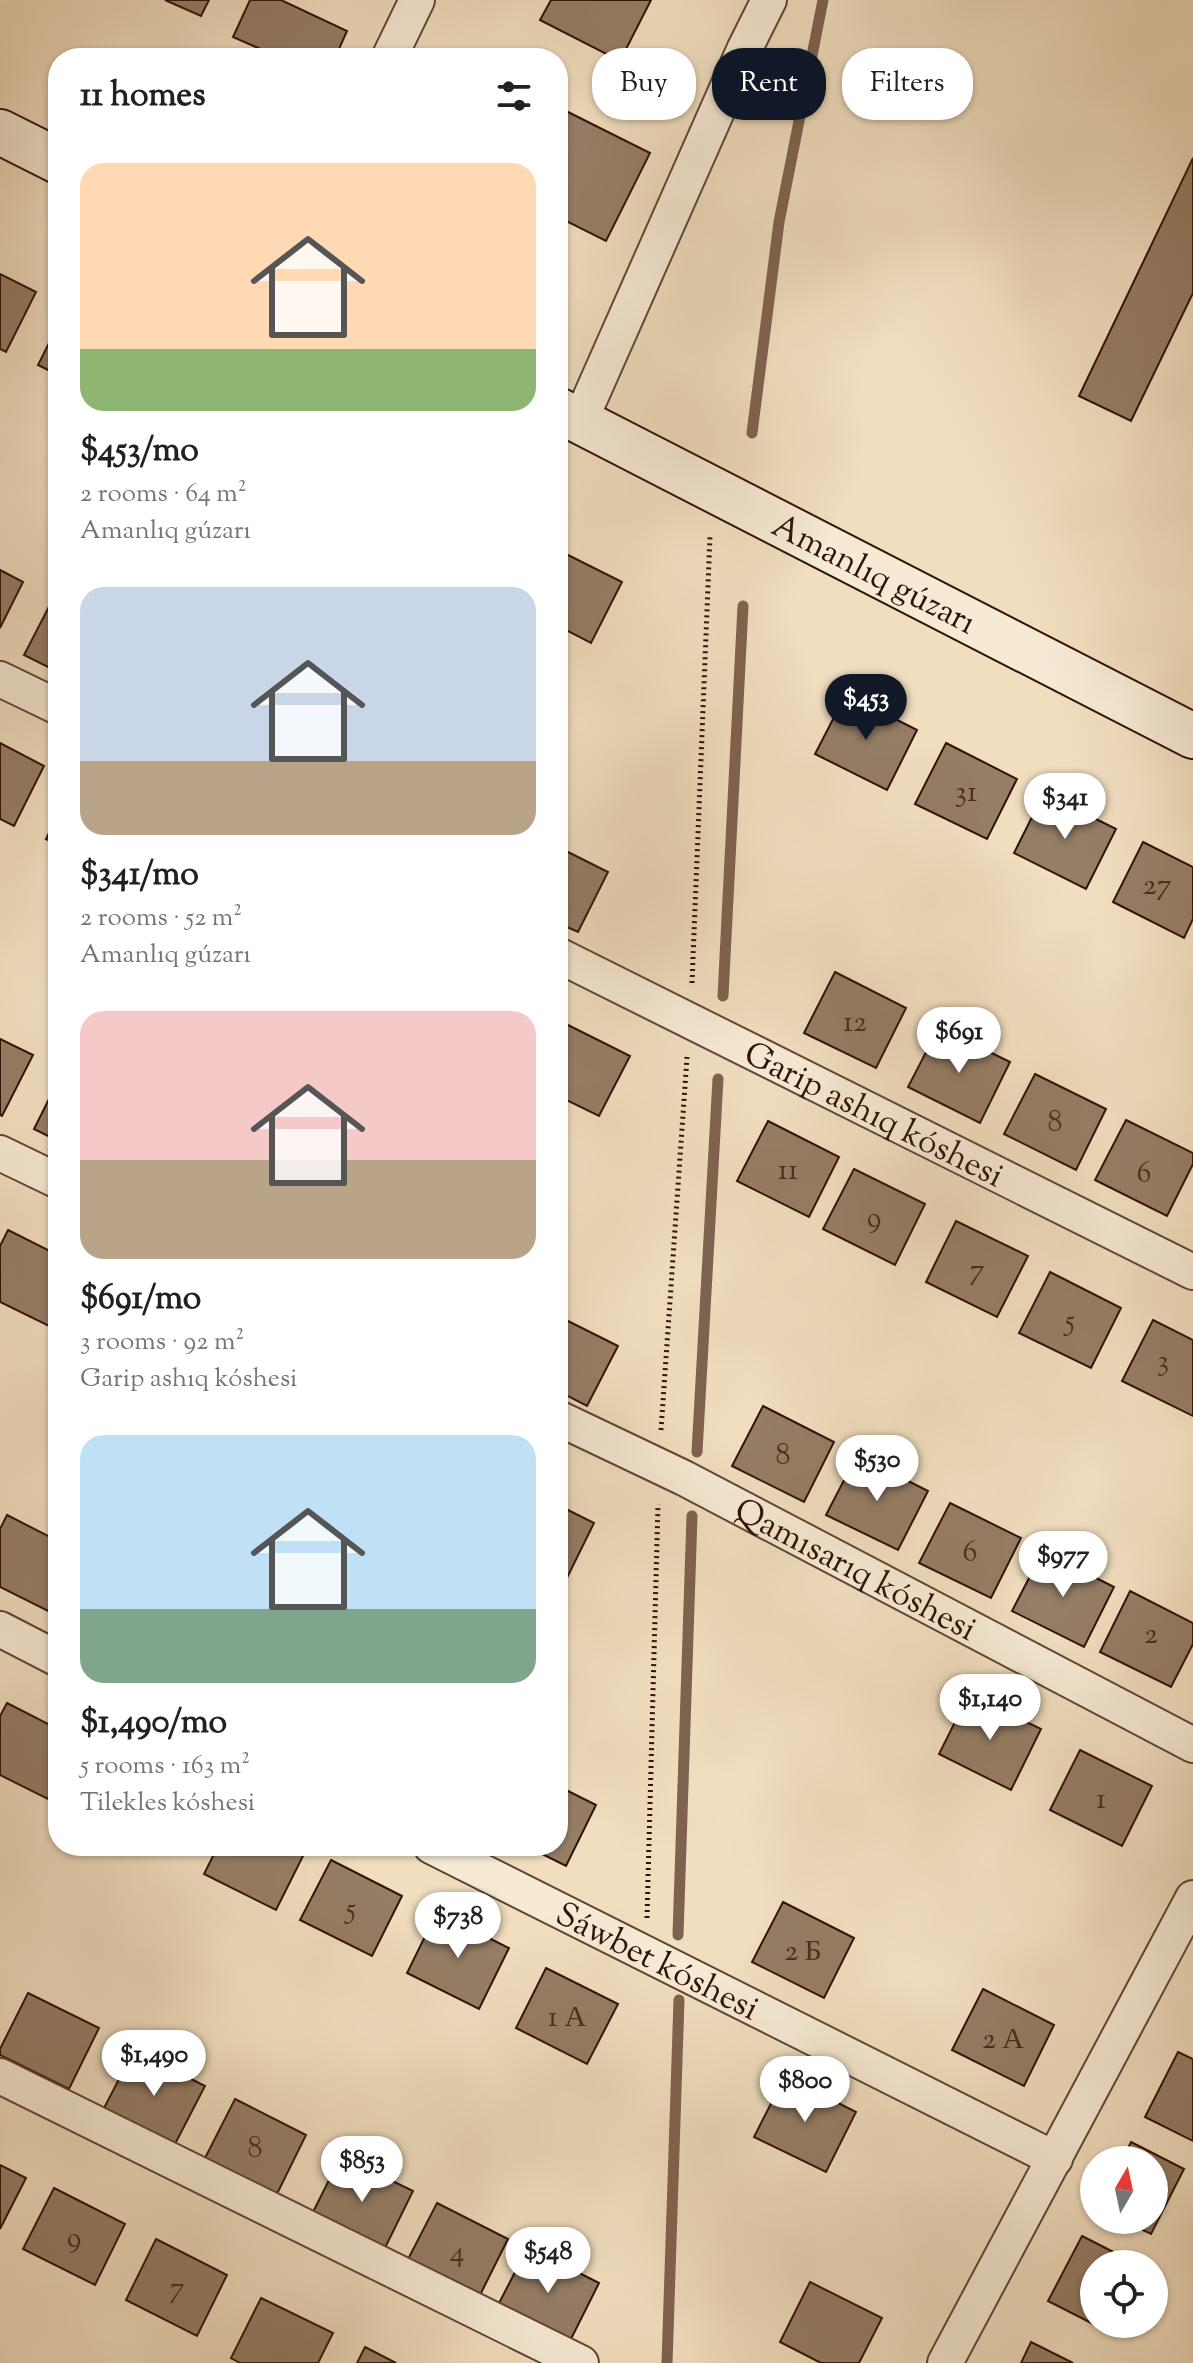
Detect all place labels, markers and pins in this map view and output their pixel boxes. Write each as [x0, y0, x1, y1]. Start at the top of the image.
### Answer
pin: $453 [819, 674, 913, 742]
pin: $341 [1018, 773, 1112, 841]
pin: $691 [912, 1007, 1006, 1075]
pin: $530 [830, 1435, 924, 1503]
pin: $977 [1016, 1531, 1110, 1599]
pin: $1,140 [925, 1674, 1055, 1742]
pin: $738 [411, 1892, 505, 1960]
pin: $1,490 [89, 2030, 219, 2098]
pin: $800 [758, 2056, 852, 2124]
pin: $853 [315, 2136, 409, 2204]
pin: $548 [501, 2227, 595, 2295]

